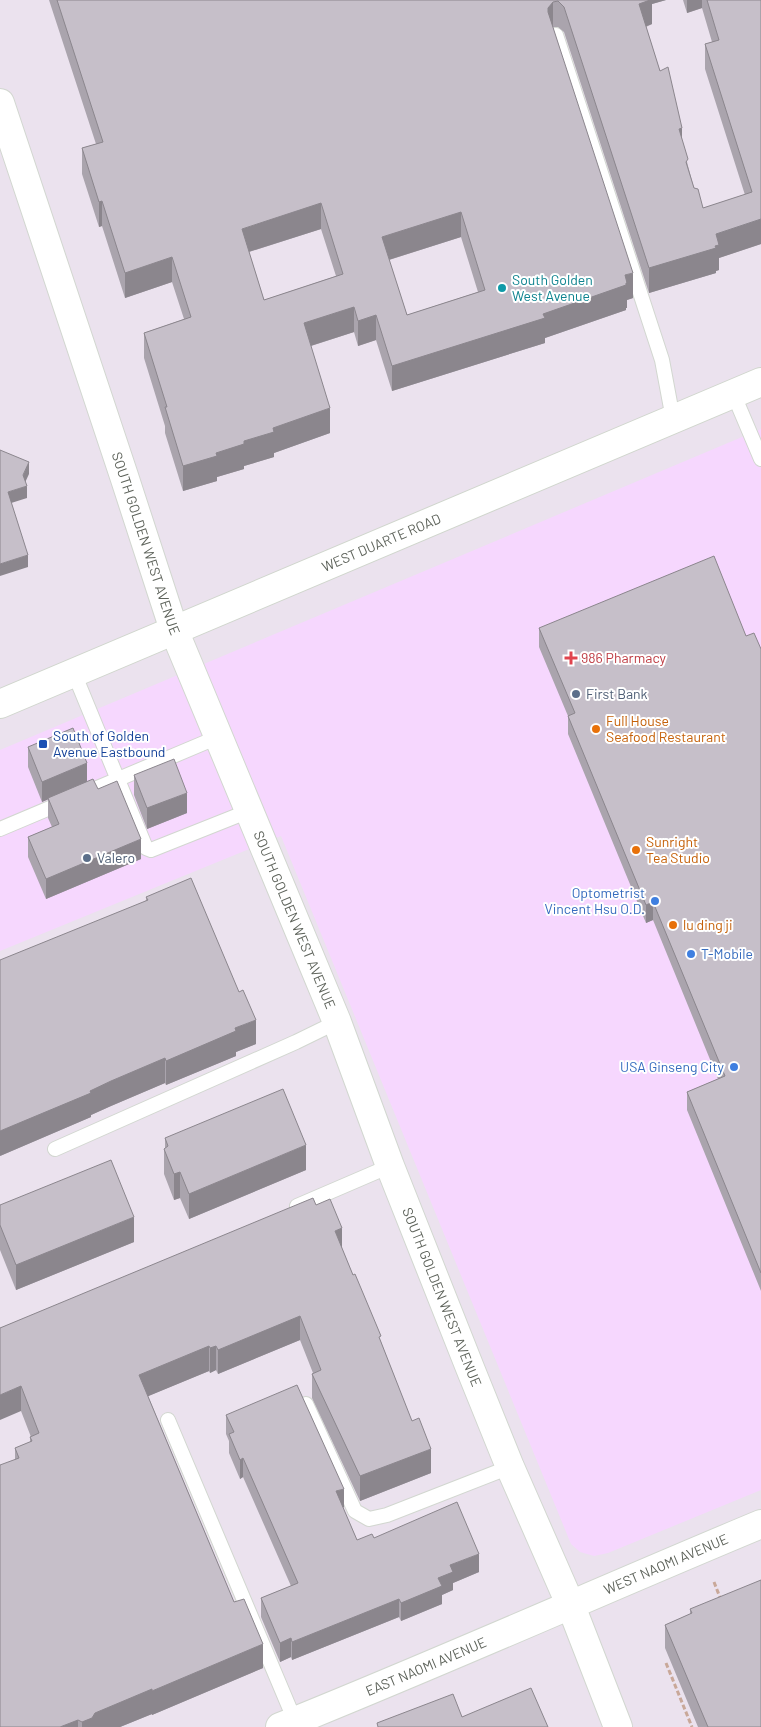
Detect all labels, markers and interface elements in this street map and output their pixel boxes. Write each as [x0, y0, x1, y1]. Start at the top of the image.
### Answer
place label: South Golden West Avenue [512, 271, 593, 304]
marker: South Golden West Avenue [496, 282, 508, 294]
street label: SOUTH GOLDEN WEST AVENUE [109, 450, 184, 637]
street label: WEST DUARTE ROAD [319, 510, 443, 575]
place label: 986 Pharmacy [581, 649, 667, 666]
marker: 986 Pharmacy [565, 652, 577, 664]
place label: First Bank [586, 685, 648, 702]
marker: First Bank [570, 688, 582, 700]
place label: Full House Seafood Restaurant [606, 712, 726, 745]
marker: Full House Seafood Restaurant [590, 723, 602, 735]
place label: South of Golden Avenue Eastbound [53, 727, 166, 760]
marker: South of Golden Avenue Eastbound [37, 738, 49, 750]
street label: SOUTH GOLDEN WEST AVENUE [250, 828, 340, 1011]
place label: Sunright Tea Studio [646, 833, 710, 866]
marker: Sunright Tea Studio [630, 844, 642, 856]
place label: Valero [97, 849, 135, 866]
marker: Valero [81, 852, 93, 864]
place label: Optometrist Vincent Hsu O.D. [545, 884, 645, 917]
marker: Optometrist Vincent Hsu O.D. [649, 895, 661, 907]
place label: lu ding ji [683, 916, 733, 933]
marker: lu ding ji [667, 919, 679, 931]
place label: T-Mobile [701, 945, 753, 962]
marker: T-Mobile [685, 948, 697, 960]
place label: USA Ginseng City [620, 1058, 725, 1075]
marker: USA Ginseng City [728, 1061, 740, 1073]
street label: SOUTH GOLDEN WEST AVENUE [399, 1205, 486, 1389]
street label: WEST NAOMI AVENUE [601, 1530, 731, 1598]
street label: EAST NAOMI AVENUE [363, 1633, 489, 1699]

